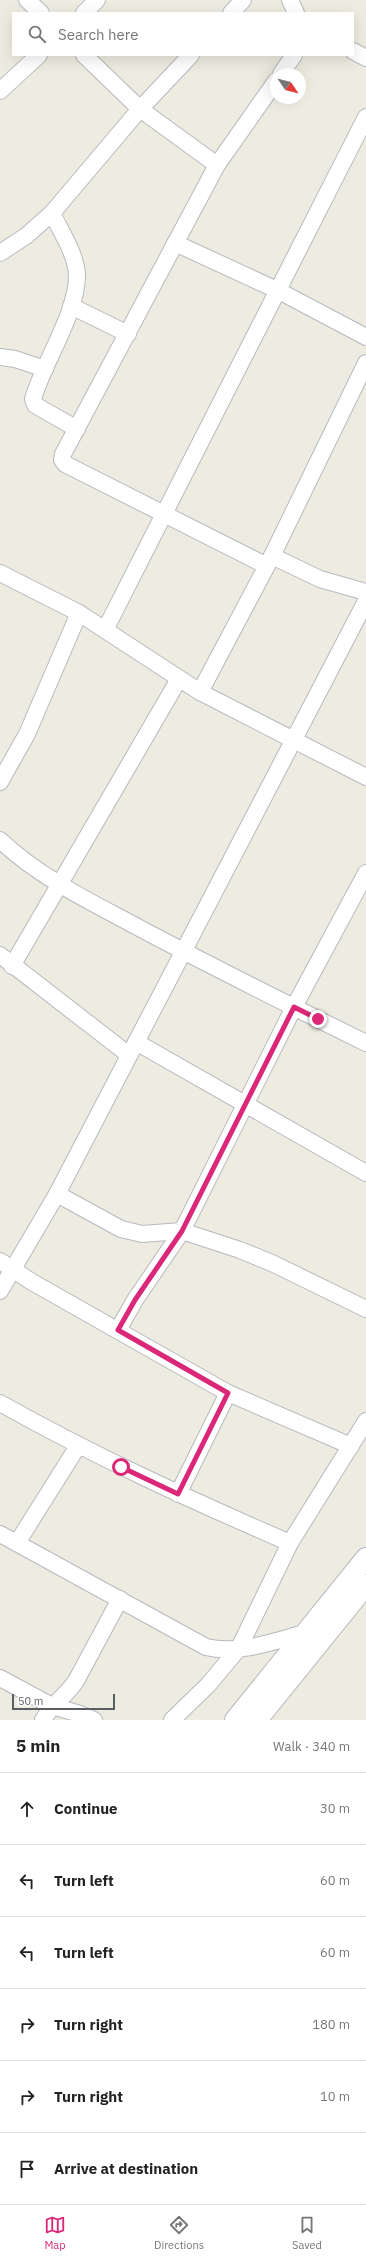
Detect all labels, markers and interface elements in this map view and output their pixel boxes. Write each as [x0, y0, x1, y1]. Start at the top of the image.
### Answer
search box [12, 12, 354, 56]
icon: search [26, 23, 48, 45]
text: Search here [58, 25, 138, 44]
north arrow [270, 68, 306, 104]
route end [309, 1010, 327, 1028]
route start [112, 1458, 130, 1476]
scale bar [12, 1692, 115, 1711]
text: 50 m [18, 1694, 43, 1708]
text: 5 min [16, 1735, 60, 1757]
text: Walk · 340 m [273, 1738, 350, 1755]
icon: ahead [16, 1798, 38, 1820]
text: Continue [54, 1799, 118, 1818]
text: 30 m [320, 1800, 350, 1817]
icon: left [16, 1870, 38, 1892]
text: Turn left [54, 1871, 114, 1890]
text: 60 m [320, 1872, 350, 1889]
icon: left [16, 1942, 38, 1964]
text: Turn left [54, 1943, 114, 1962]
text: 60 m [320, 1944, 350, 1961]
icon: right [16, 2014, 38, 2036]
text: Turn right [54, 2015, 123, 2034]
text: 180 m [312, 2016, 350, 2033]
icon: right [16, 2086, 38, 2108]
text: Turn right [54, 2087, 123, 2106]
text: 10 m [320, 2088, 350, 2105]
icon: arrive [16, 2158, 38, 2180]
text: Arrive at destination [54, 2159, 198, 2178]
tab: Map [44, 2214, 66, 2252]
tab: Directions [154, 2214, 204, 2252]
tab: Saved [292, 2214, 322, 2252]

